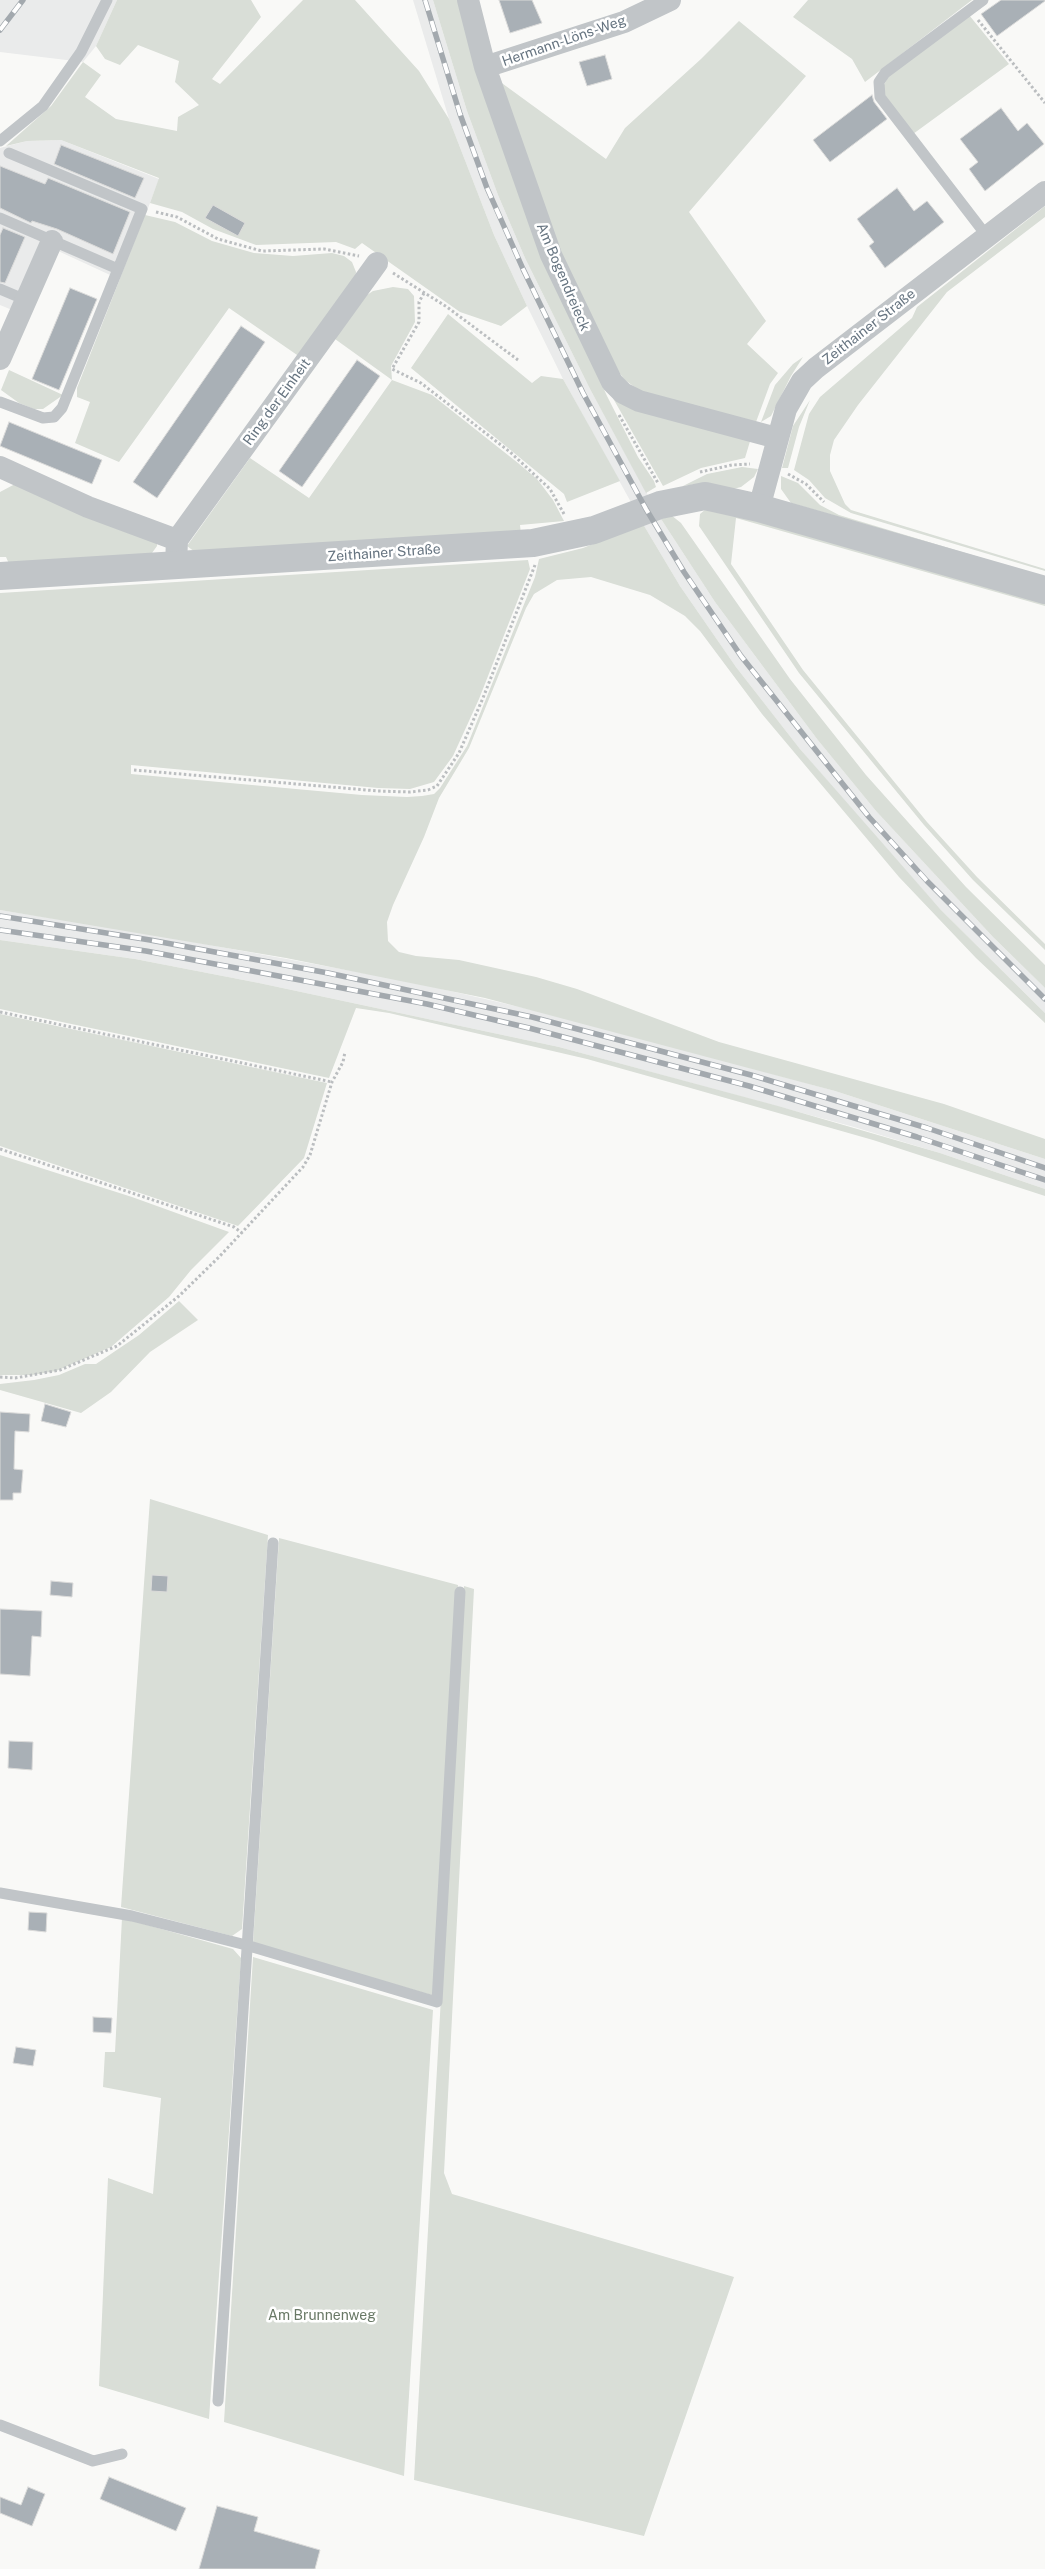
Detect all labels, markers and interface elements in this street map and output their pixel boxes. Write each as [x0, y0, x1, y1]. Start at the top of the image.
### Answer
street label: Hermann-Löns-Weg [500, 12, 628, 70]
street label: Am Bogendreieck [533, 220, 593, 334]
street label: Zeithainer Straße [819, 285, 919, 369]
street label: Ring der Einheit [240, 355, 314, 449]
street label: Zeithainer Straße [327, 541, 441, 565]
park label: Am Brunnenweg [268, 2308, 376, 2324]

